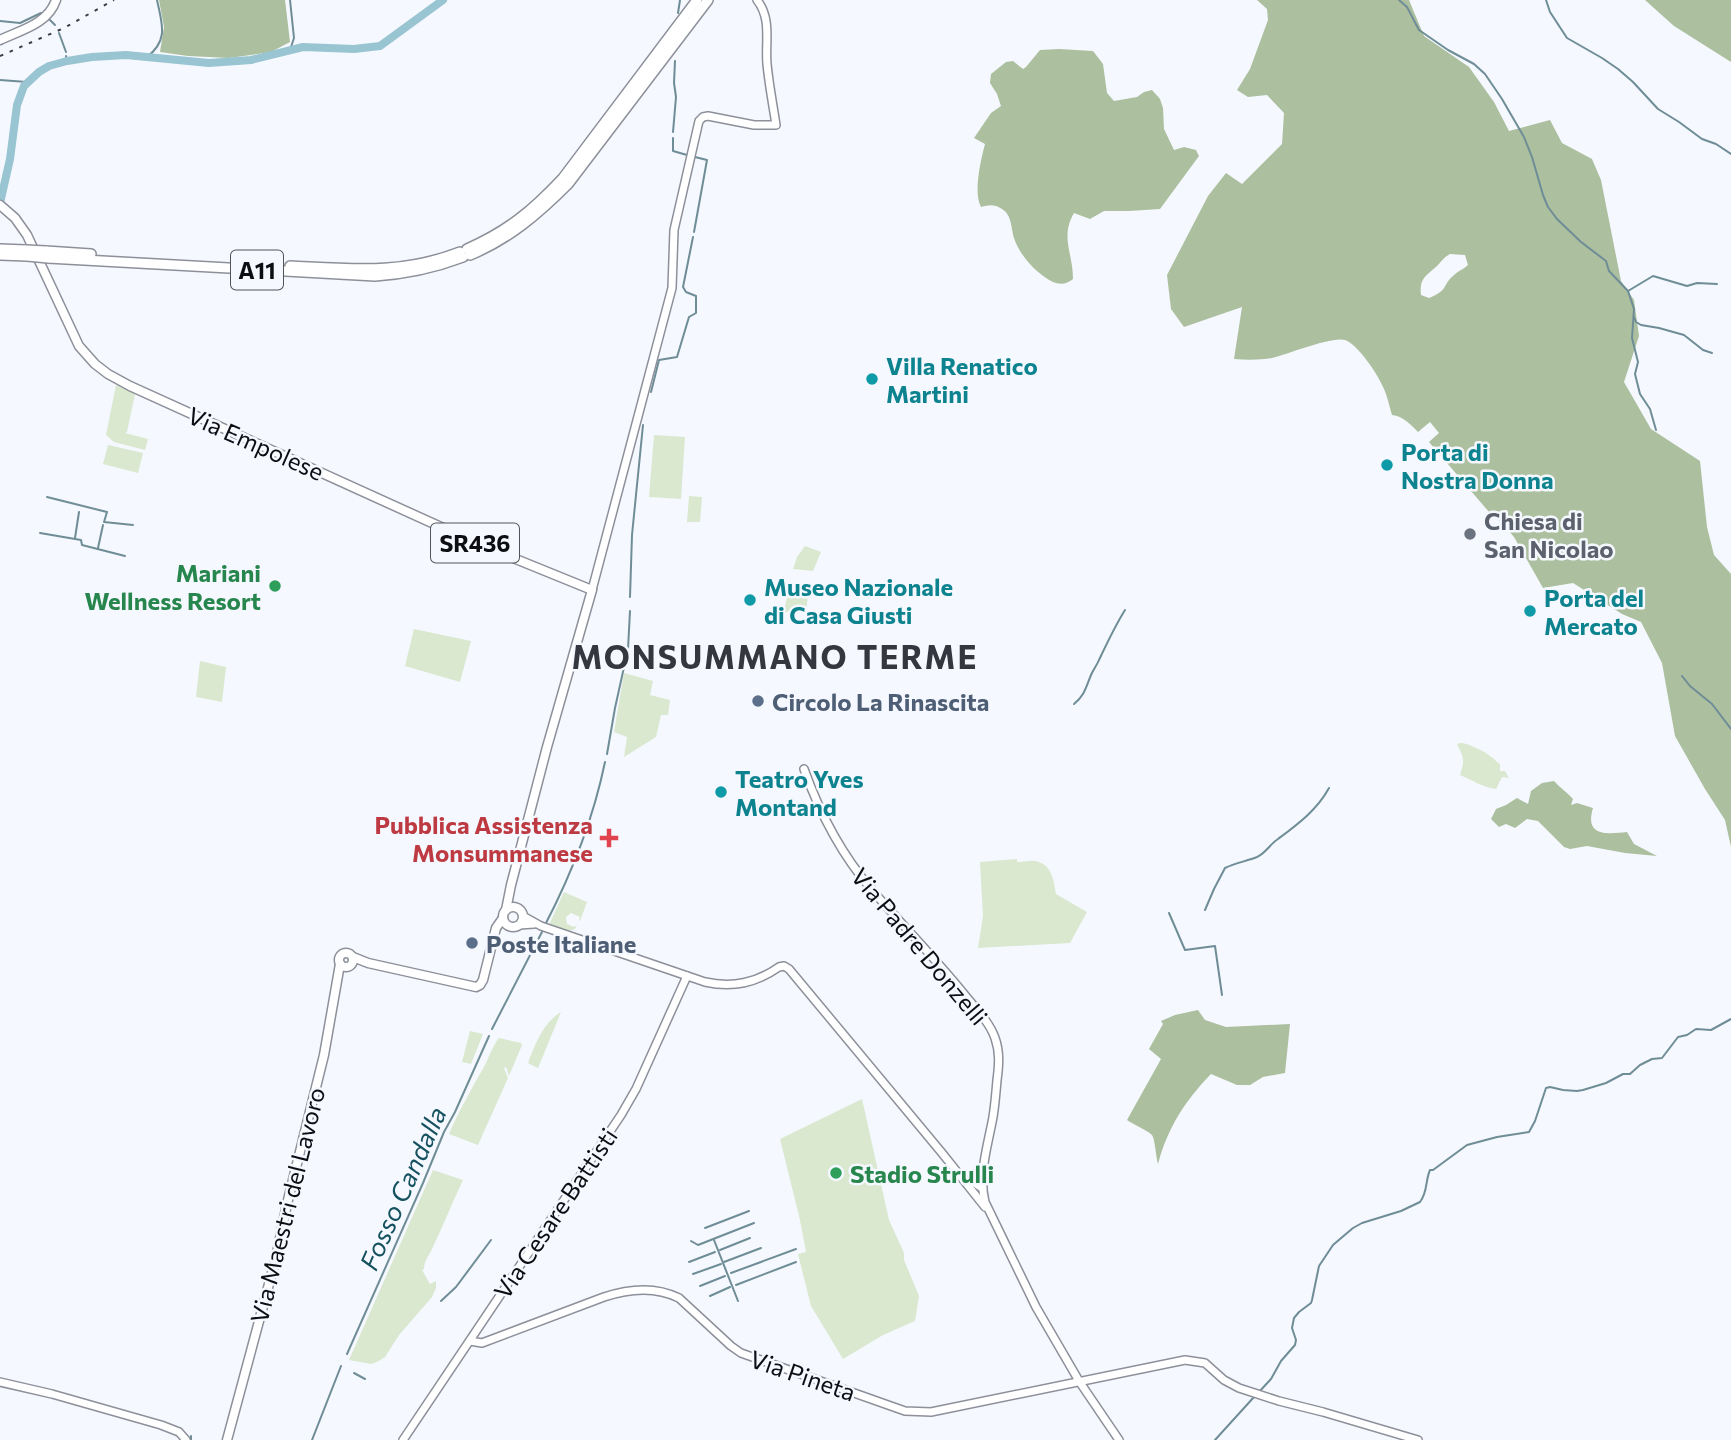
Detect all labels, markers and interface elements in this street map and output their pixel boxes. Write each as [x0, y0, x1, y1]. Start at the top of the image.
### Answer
road number: A11 [231, 250, 283, 290]
place label: Villa Renatico Martini [886, 351, 1038, 408]
marker: Villa Renatico Martini [864, 371, 880, 387]
street label: Via Empolese [183, 400, 329, 486]
place label: Porta di Nostra Donna [1401, 437, 1554, 494]
marker: Porta di Nostra Donna [1379, 457, 1395, 473]
place label: Chiesa di San Nicolao [1484, 506, 1614, 563]
road number: SR436 [431, 524, 519, 562]
marker: Chiesa di San Nicolao [1462, 526, 1478, 542]
place label: Mariani Wellness Resort [85, 558, 261, 615]
place label: Museo Nazionale di Casa Giusti [764, 572, 953, 629]
marker: Mariani Wellness Resort [267, 578, 283, 594]
place label: Porta del Mercato [1544, 583, 1644, 640]
marker: Museo Nazionale di Casa Giusti [742, 592, 758, 608]
marker: Porta del Mercato [1522, 603, 1538, 619]
district label: MONSUMMANO TERME [571, 636, 979, 676]
place label: Circolo La Rinascita [772, 687, 989, 716]
marker: Circolo La Rinascita [750, 693, 766, 709]
place label: Teatro Yves Montand [735, 764, 864, 821]
marker: Teatro Yves Montand [713, 784, 729, 800]
place label: Pubblica Assistenza Monsummanese [374, 810, 593, 867]
marker: Pubblica Assistenza Monsummanese [599, 828, 619, 848]
street label: Via Padre Donzelli [846, 861, 994, 1031]
place label: Poste Italiane [486, 929, 636, 958]
marker: Poste Italiane [464, 935, 480, 951]
street label: Via Maestri del Lavoro [244, 1084, 330, 1326]
water label: Fosso Candalla [352, 1102, 452, 1274]
street label: Via Cesare Battisti [487, 1122, 623, 1304]
place label: Stadio Strulli [850, 1159, 994, 1188]
marker: Stadio Strulli [828, 1165, 844, 1181]
street label: Via Pineta [746, 1343, 860, 1407]

